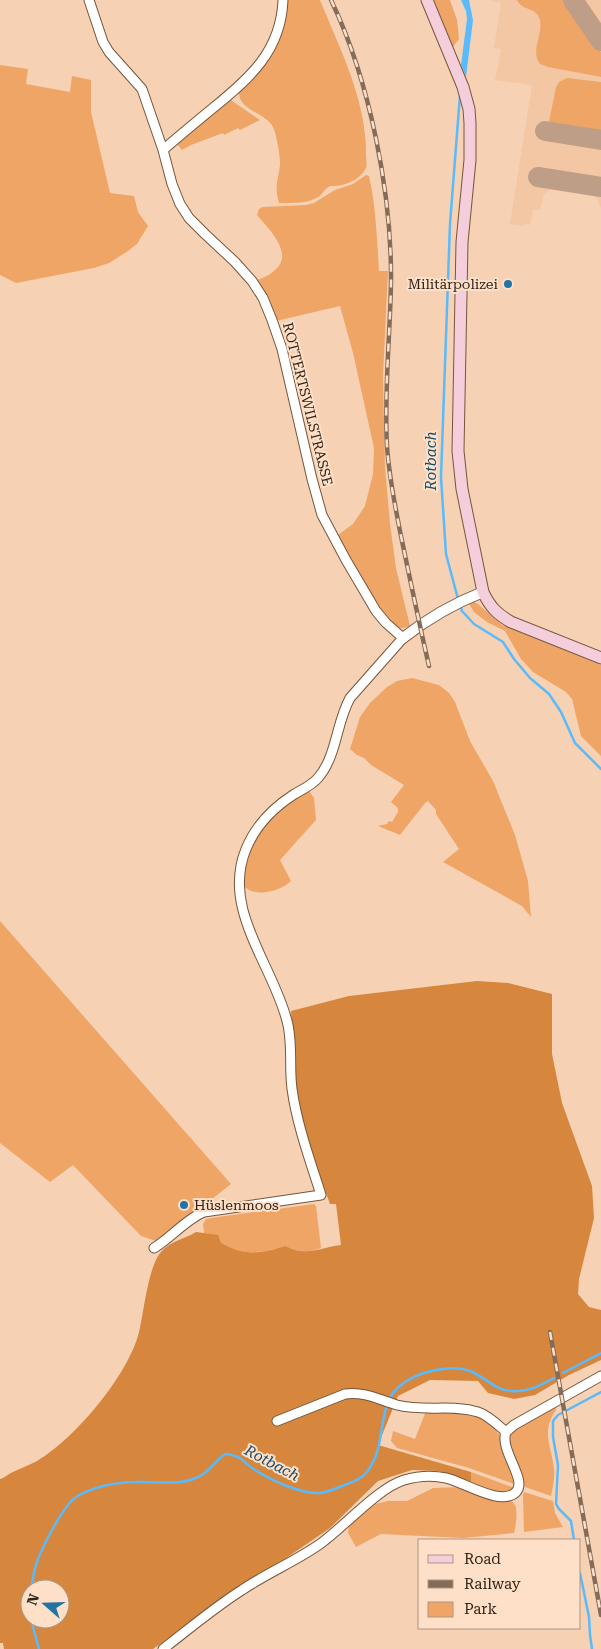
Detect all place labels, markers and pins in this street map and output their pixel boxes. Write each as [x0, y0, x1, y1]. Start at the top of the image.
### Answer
place label: Militärpolizei [408, 276, 499, 292]
marker: Militärpolizei [502, 278, 514, 290]
place label: Hüslenmoos [194, 1197, 279, 1213]
marker: Hüslenmoos [178, 1199, 190, 1211]

